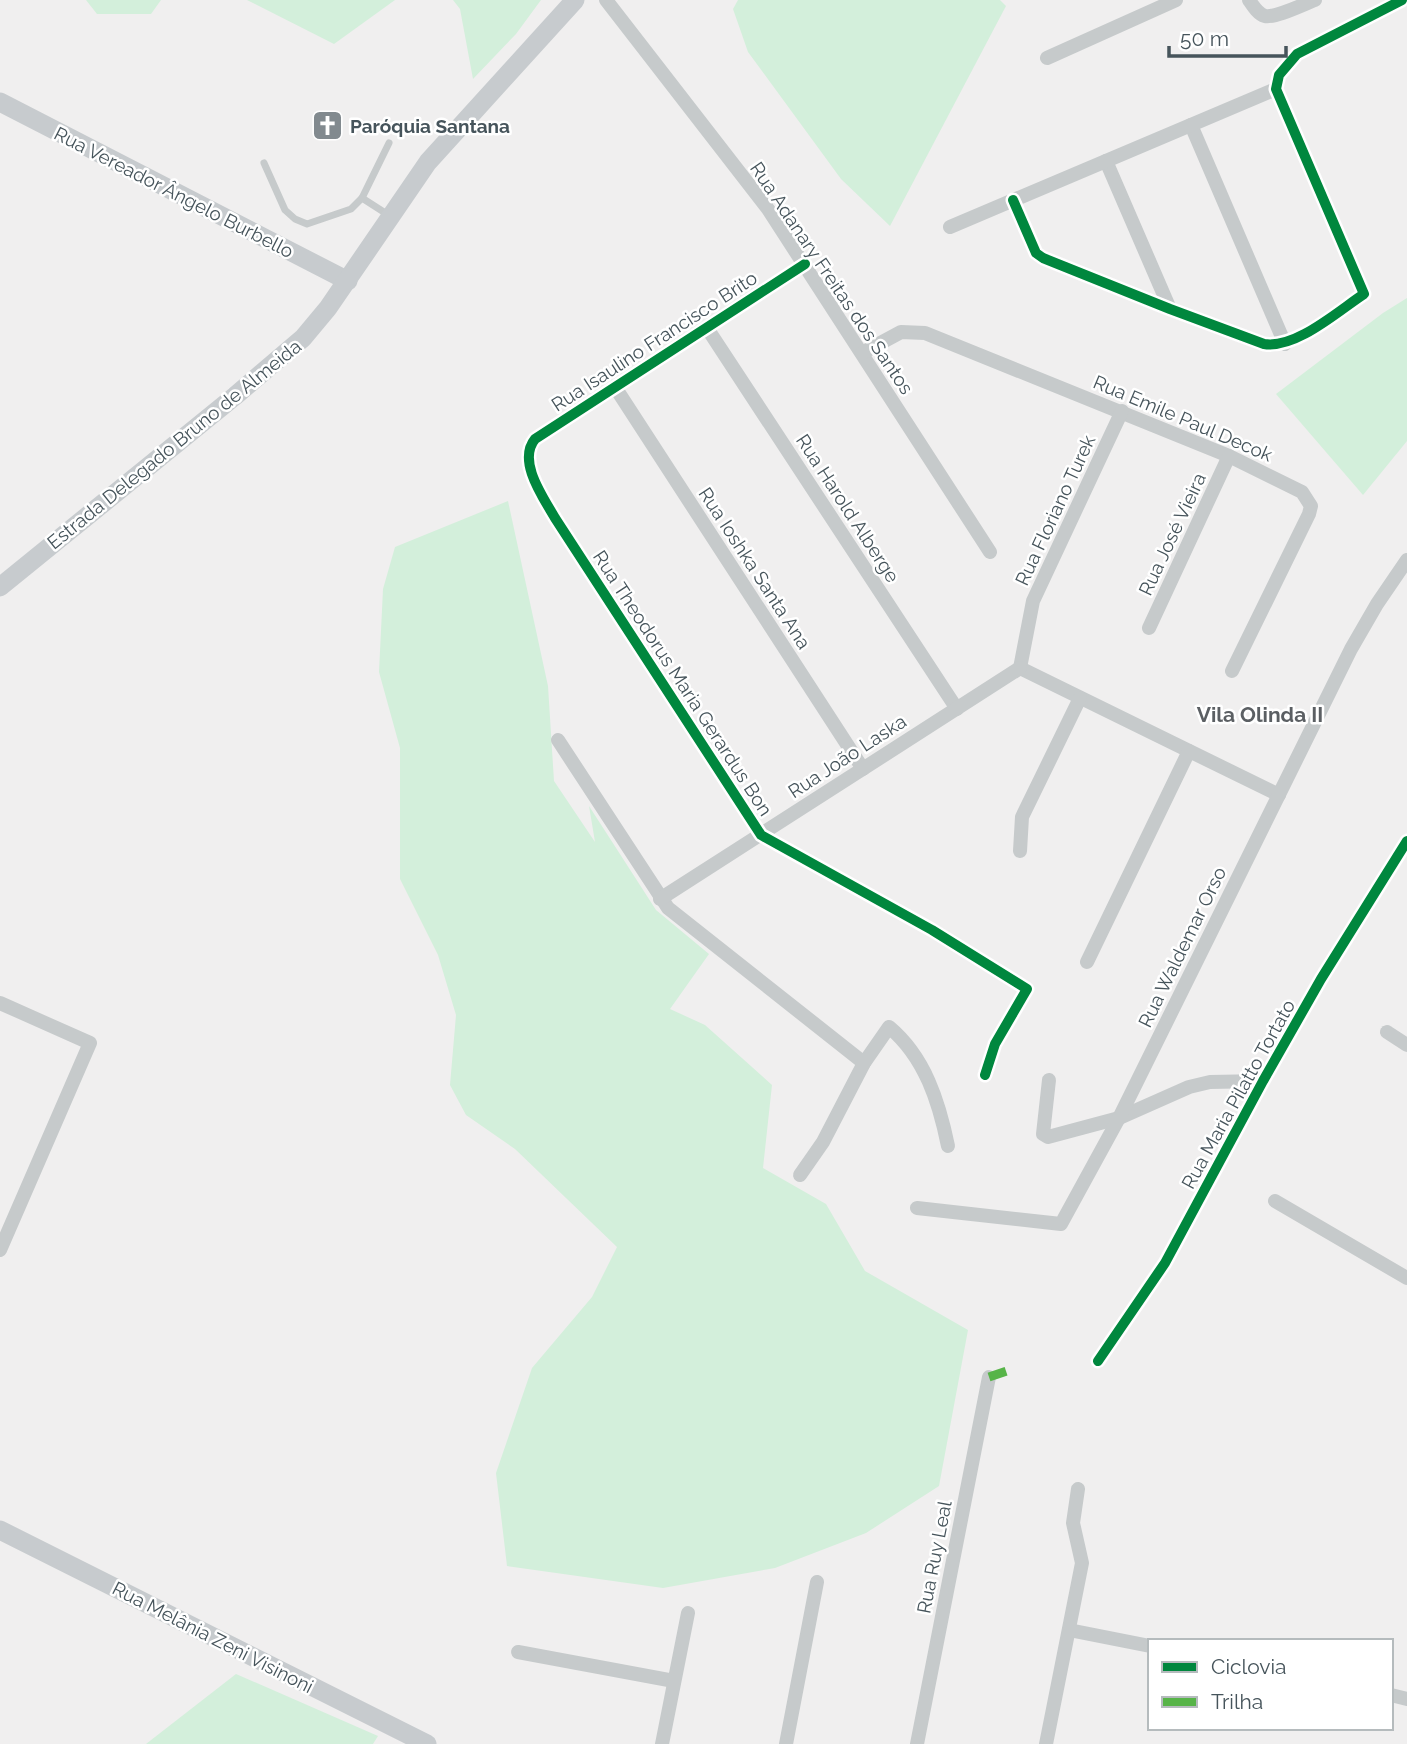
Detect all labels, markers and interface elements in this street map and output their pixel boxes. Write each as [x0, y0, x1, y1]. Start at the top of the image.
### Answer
scale bar [1169, 14, 1286, 58]
text: 50 m [1180, 26, 1229, 51]
church icon: Paróquia Santana [310, 109, 344, 143]
place label: Paróquia Santana [350, 115, 510, 137]
street label: Rua Vereador Ângelo Burbello [51, 122, 297, 262]
street label: Rua Adanary Freitas dos Santos [746, 158, 918, 398]
street label: Rua Isaulino Francisco Brito [547, 266, 761, 416]
street label: Estrada Delegado Bruno de Almeida [43, 335, 305, 553]
street label: Rua Emile Paul Decok [1090, 370, 1276, 466]
street label: Rua Harold Alberge [792, 430, 904, 586]
street label: Rua Floriano Turek [1011, 431, 1099, 589]
street label: Rua José Vieira [1134, 469, 1210, 599]
street label: Rua Ioshka Santa Ana [695, 483, 815, 653]
street label: Rua Theodorus Maria Gerardus Bon [589, 546, 777, 820]
district label: Vila Olinda II [1197, 702, 1323, 727]
street label: Rua João Laska [784, 710, 910, 802]
street label: Rua Waldemar Orso [1134, 863, 1230, 1031]
street label: Rua Maria Pilatto Tortato [1177, 996, 1299, 1192]
street label: Rua Ruy Leal [912, 1498, 956, 1615]
street label: Rua Melânia Zeni Visinoni [109, 1577, 317, 1697]
legend [1148, 1639, 1393, 1730]
text: Ciclovia [1211, 1654, 1287, 1679]
text: Trilha [1211, 1689, 1263, 1714]

